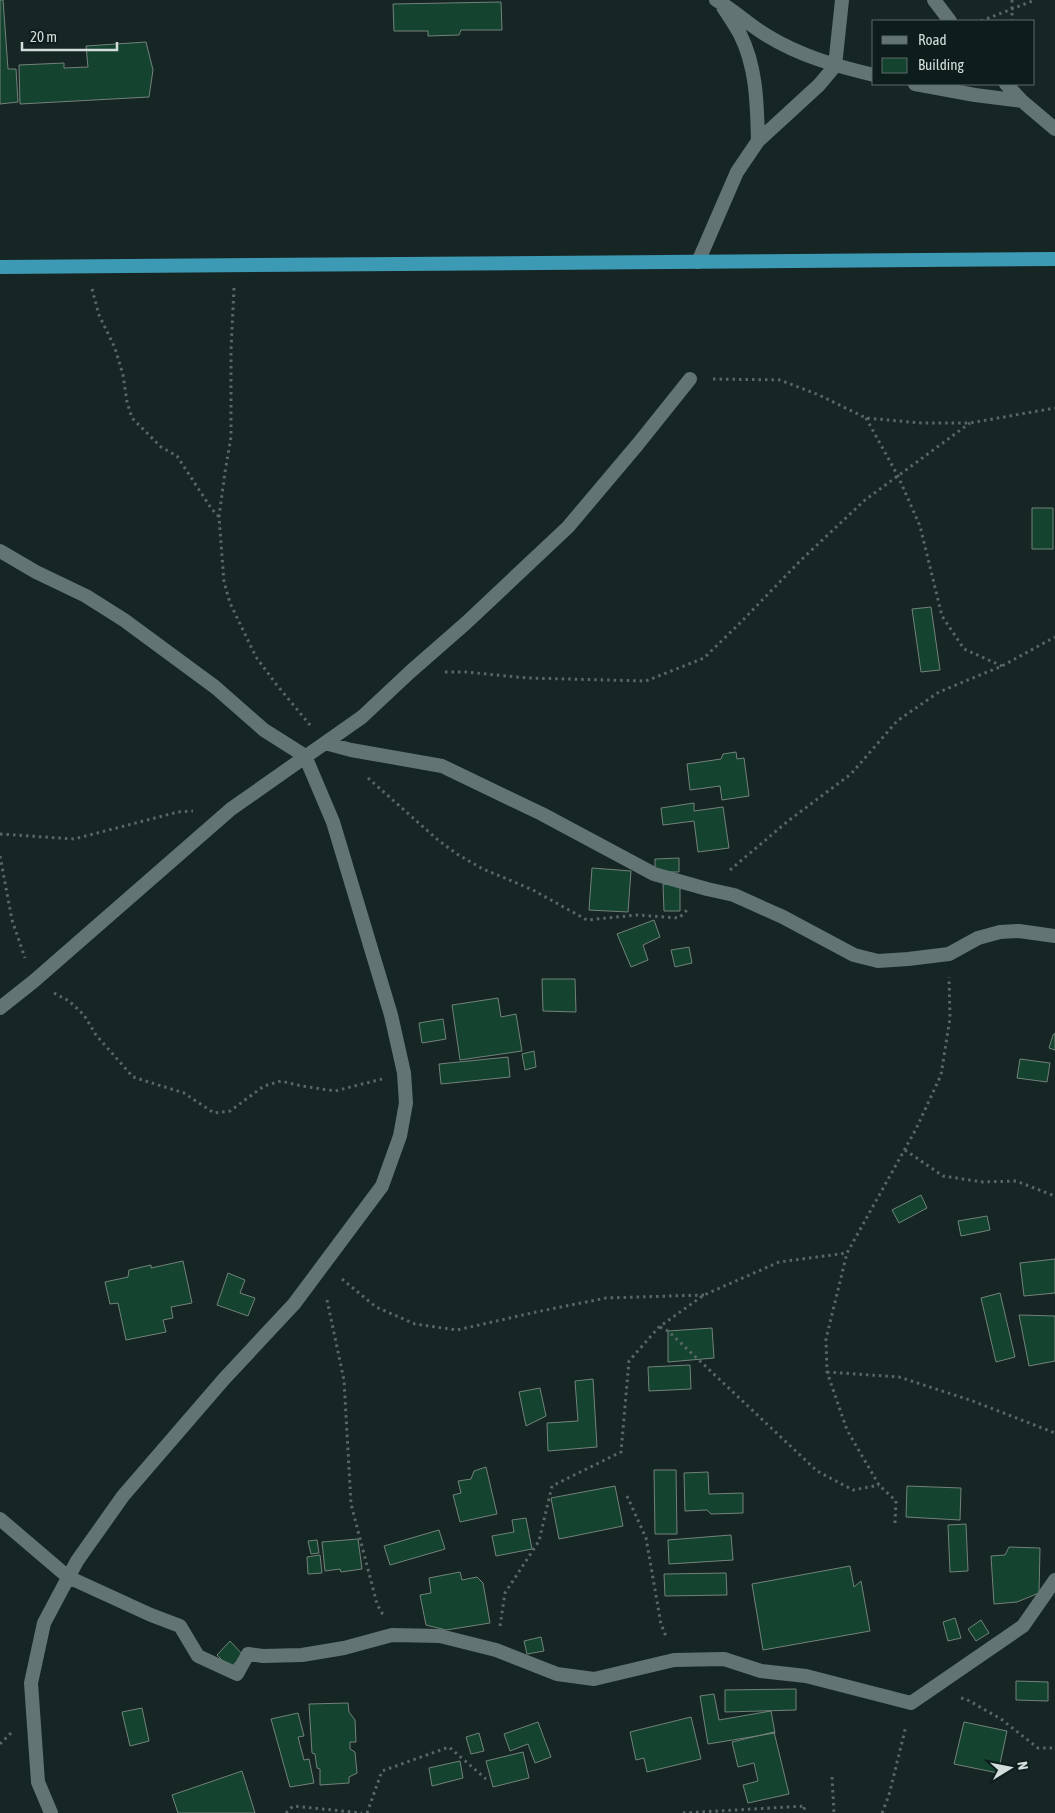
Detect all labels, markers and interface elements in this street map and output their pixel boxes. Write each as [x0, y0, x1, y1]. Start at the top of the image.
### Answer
scale bar [22, 20, 118, 52]
legend [872, 20, 1035, 85]
text: 20 m [30, 28, 57, 45]
text: Road [918, 31, 947, 48]
text: Building [918, 56, 964, 73]
north arrow [985, 1743, 1035, 1793]
text: N [1014, 1760, 1031, 1771]

